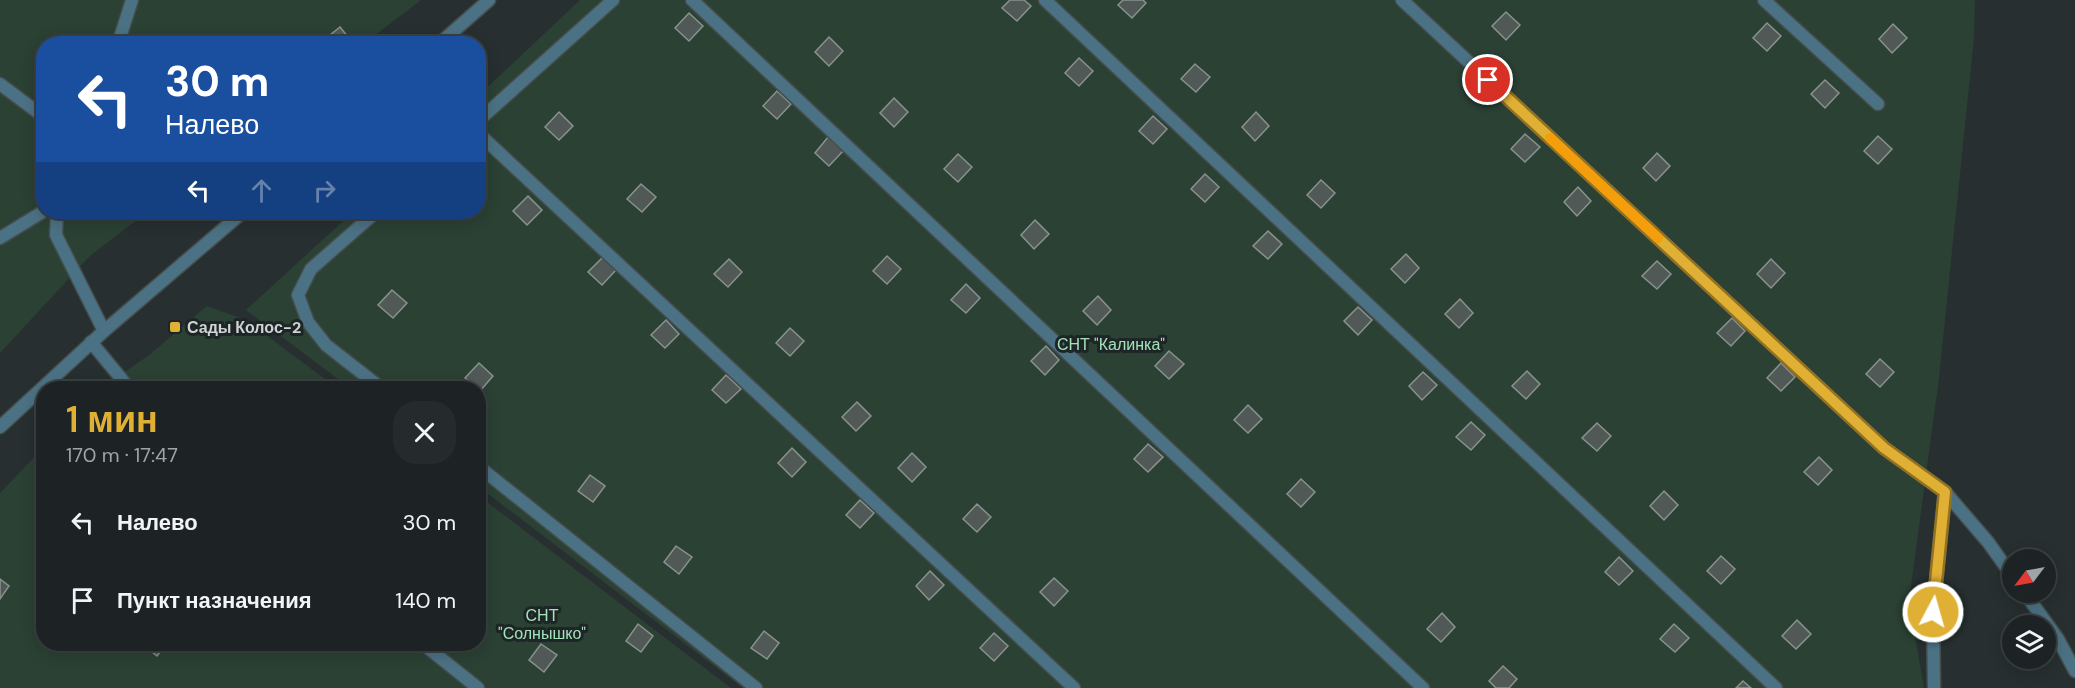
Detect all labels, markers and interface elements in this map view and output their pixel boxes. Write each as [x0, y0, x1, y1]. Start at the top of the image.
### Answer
text: 30 m [165, 54, 269, 109]
pin [1462, 54, 1513, 105]
icon: left [66, 60, 144, 138]
icon: arrive [1471, 63, 1504, 96]
text: Налево [165, 107, 259, 142]
icon: left [182, 174, 215, 207]
icon: ahead [245, 174, 278, 207]
icon: right [308, 174, 341, 207]
place label: Сады Колос-2 [187, 317, 301, 338]
marker: Сады Колос-2 [168, 320, 182, 334]
park label: СНТ "Калинка" [1057, 334, 1165, 355]
text: 1 мин [66, 396, 158, 443]
button: close [393, 401, 456, 464]
text: 170 m · 17:47 [66, 442, 178, 468]
icon: left [66, 506, 99, 539]
text: Налево [117, 508, 198, 537]
text: 30 m [402, 508, 456, 537]
north arrow [2002, 549, 2056, 603]
map controls [2002, 549, 2056, 669]
position arrow [1901, 580, 1965, 644]
icon: arrive [66, 584, 99, 617]
text: Пункт назначения [117, 586, 312, 615]
text: 140 m [395, 586, 456, 615]
park label: СНТ "Солнышко" [498, 605, 586, 644]
button: layers [2002, 615, 2056, 669]

